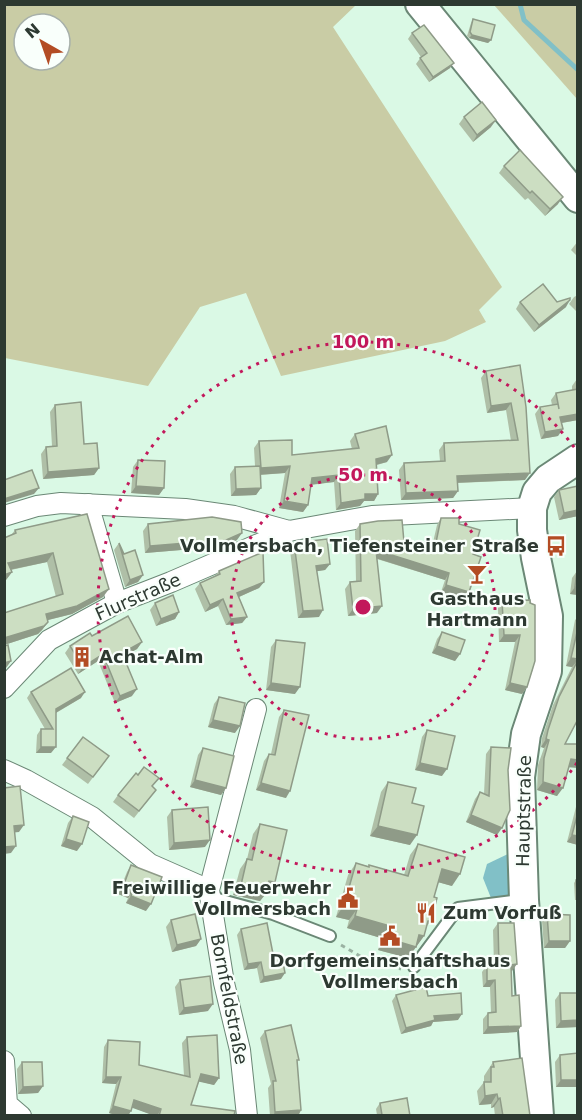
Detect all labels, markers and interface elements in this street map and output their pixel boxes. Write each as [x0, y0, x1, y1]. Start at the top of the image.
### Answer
north arrow [12, 12, 72, 72]
text: N [21, 19, 44, 42]
text: 100 m [332, 331, 394, 352]
text: 50 m [338, 464, 388, 485]
bus stop icon: Vollmersbach, Tiefensteiner Straße [544, 534, 568, 558]
place label: Vollmersbach, Tiefensteiner Straße [180, 535, 539, 556]
bar icon: Gasthaus Hartmann [465, 562, 489, 586]
street label: Flurstraße [92, 568, 184, 625]
place label: Gasthaus Hartmann [426, 588, 528, 630]
centre of rings [353, 597, 373, 617]
building icon: Achat-Alm [70, 645, 94, 669]
place label: Achat-Alm [99, 646, 204, 667]
street label: Hauptstraße [512, 755, 535, 867]
place label: Freiwillige Feuerwehr Vollmersbach [112, 877, 331, 919]
public building icon: Freiwillige Feuerwehr Vollmersbach [336, 886, 360, 910]
restaurant icon: Zum Vorfuß [414, 901, 438, 925]
place label: Zum Vorfuß [443, 902, 562, 923]
public building icon: Dorfgemeinschaftshaus Vollmersbach [378, 924, 402, 948]
street label: Bornfeldstraße [206, 932, 252, 1066]
place label: Dorfgemeinschaftshaus Vollmersbach [269, 950, 511, 992]

